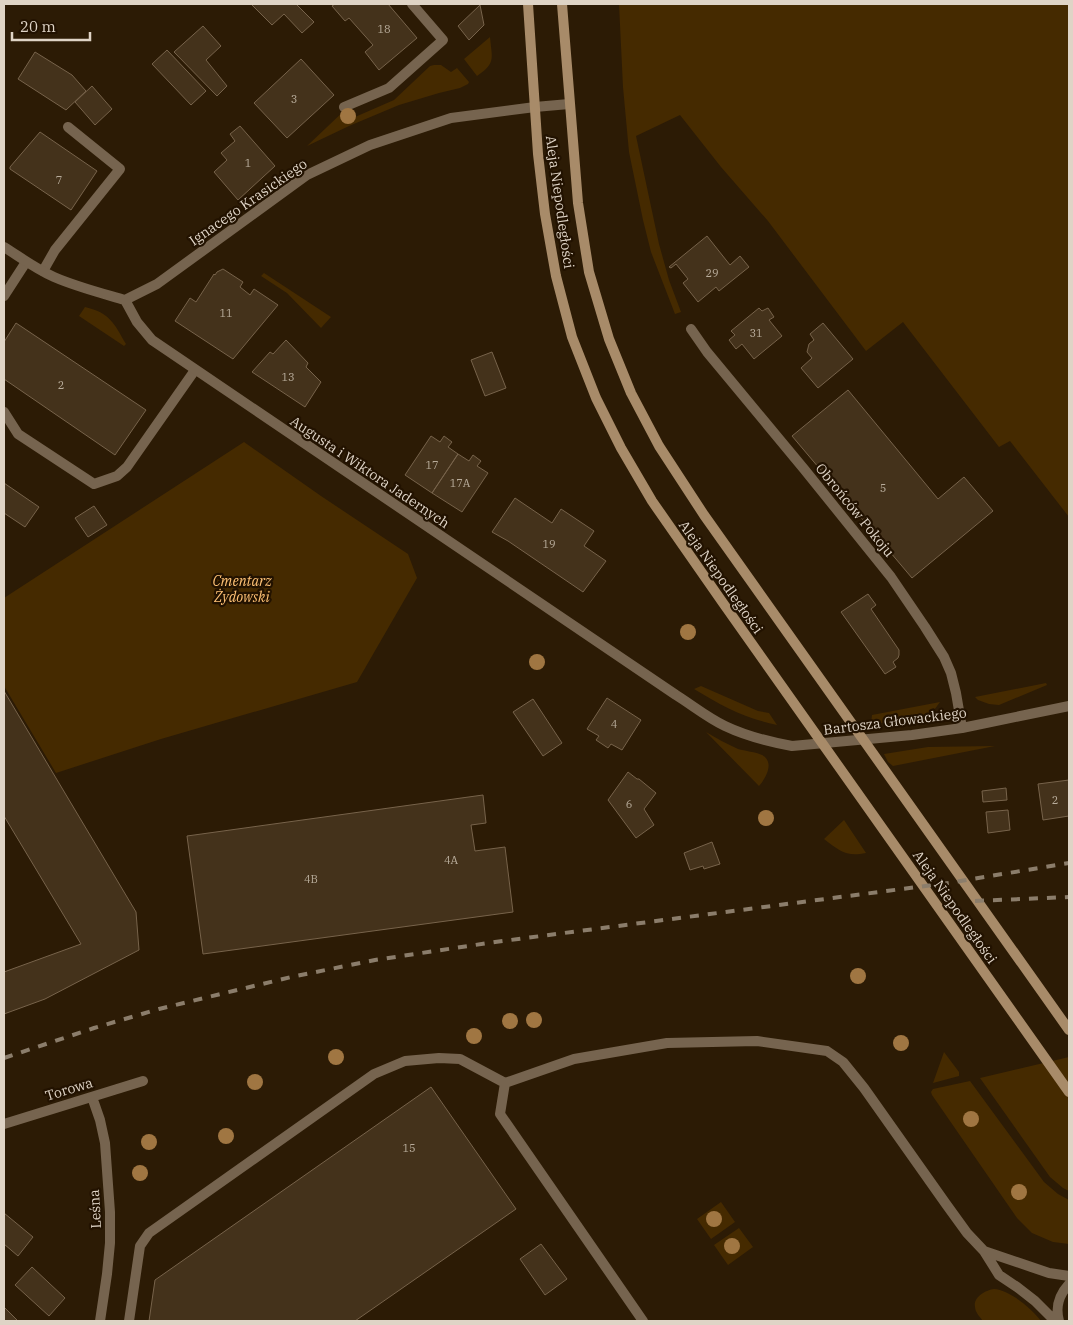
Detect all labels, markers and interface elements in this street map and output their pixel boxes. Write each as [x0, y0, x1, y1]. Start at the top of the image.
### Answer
scale bar [12, 10, 90, 42]
text: 20 m [20, 17, 56, 36]
house number: 18 [377, 22, 391, 36]
house number: 3 [291, 92, 297, 106]
street label: Aleja Niepodległości [542, 134, 578, 270]
street label: Ignacego Krasickiego [186, 154, 311, 249]
house number: 1 [245, 156, 251, 170]
house number: 7 [56, 173, 62, 187]
house number: 29 [705, 266, 719, 280]
house number: 11 [219, 306, 233, 320]
house number: 31 [749, 326, 763, 340]
house number: 13 [281, 370, 295, 384]
house number: 2 [58, 378, 64, 392]
street label: Augusta i Wiktora Jadernych [287, 412, 453, 532]
house number: 17 [425, 458, 439, 472]
street label: Obrońców Pokoju [812, 459, 899, 561]
house number: 17A [450, 476, 471, 490]
house number: 5 [880, 481, 886, 495]
street label: Aleja Niepodległości [675, 517, 767, 637]
house number: 19 [542, 537, 556, 551]
park label: Cmentarz Żydowski [212, 572, 272, 606]
street label: Bartosza Głowackiego [822, 703, 968, 739]
house number: 4 [611, 717, 618, 731]
house number: 2 [1052, 793, 1058, 807]
house number: 6 [626, 797, 632, 811]
street label: Aleja Niepodległości [909, 847, 1001, 967]
house number: 4A [444, 853, 459, 867]
house number: 4B [304, 872, 318, 886]
street label: Torowa [43, 1073, 95, 1105]
house number: 15 [402, 1141, 416, 1155]
street label: Leśna [85, 1189, 105, 1229]

